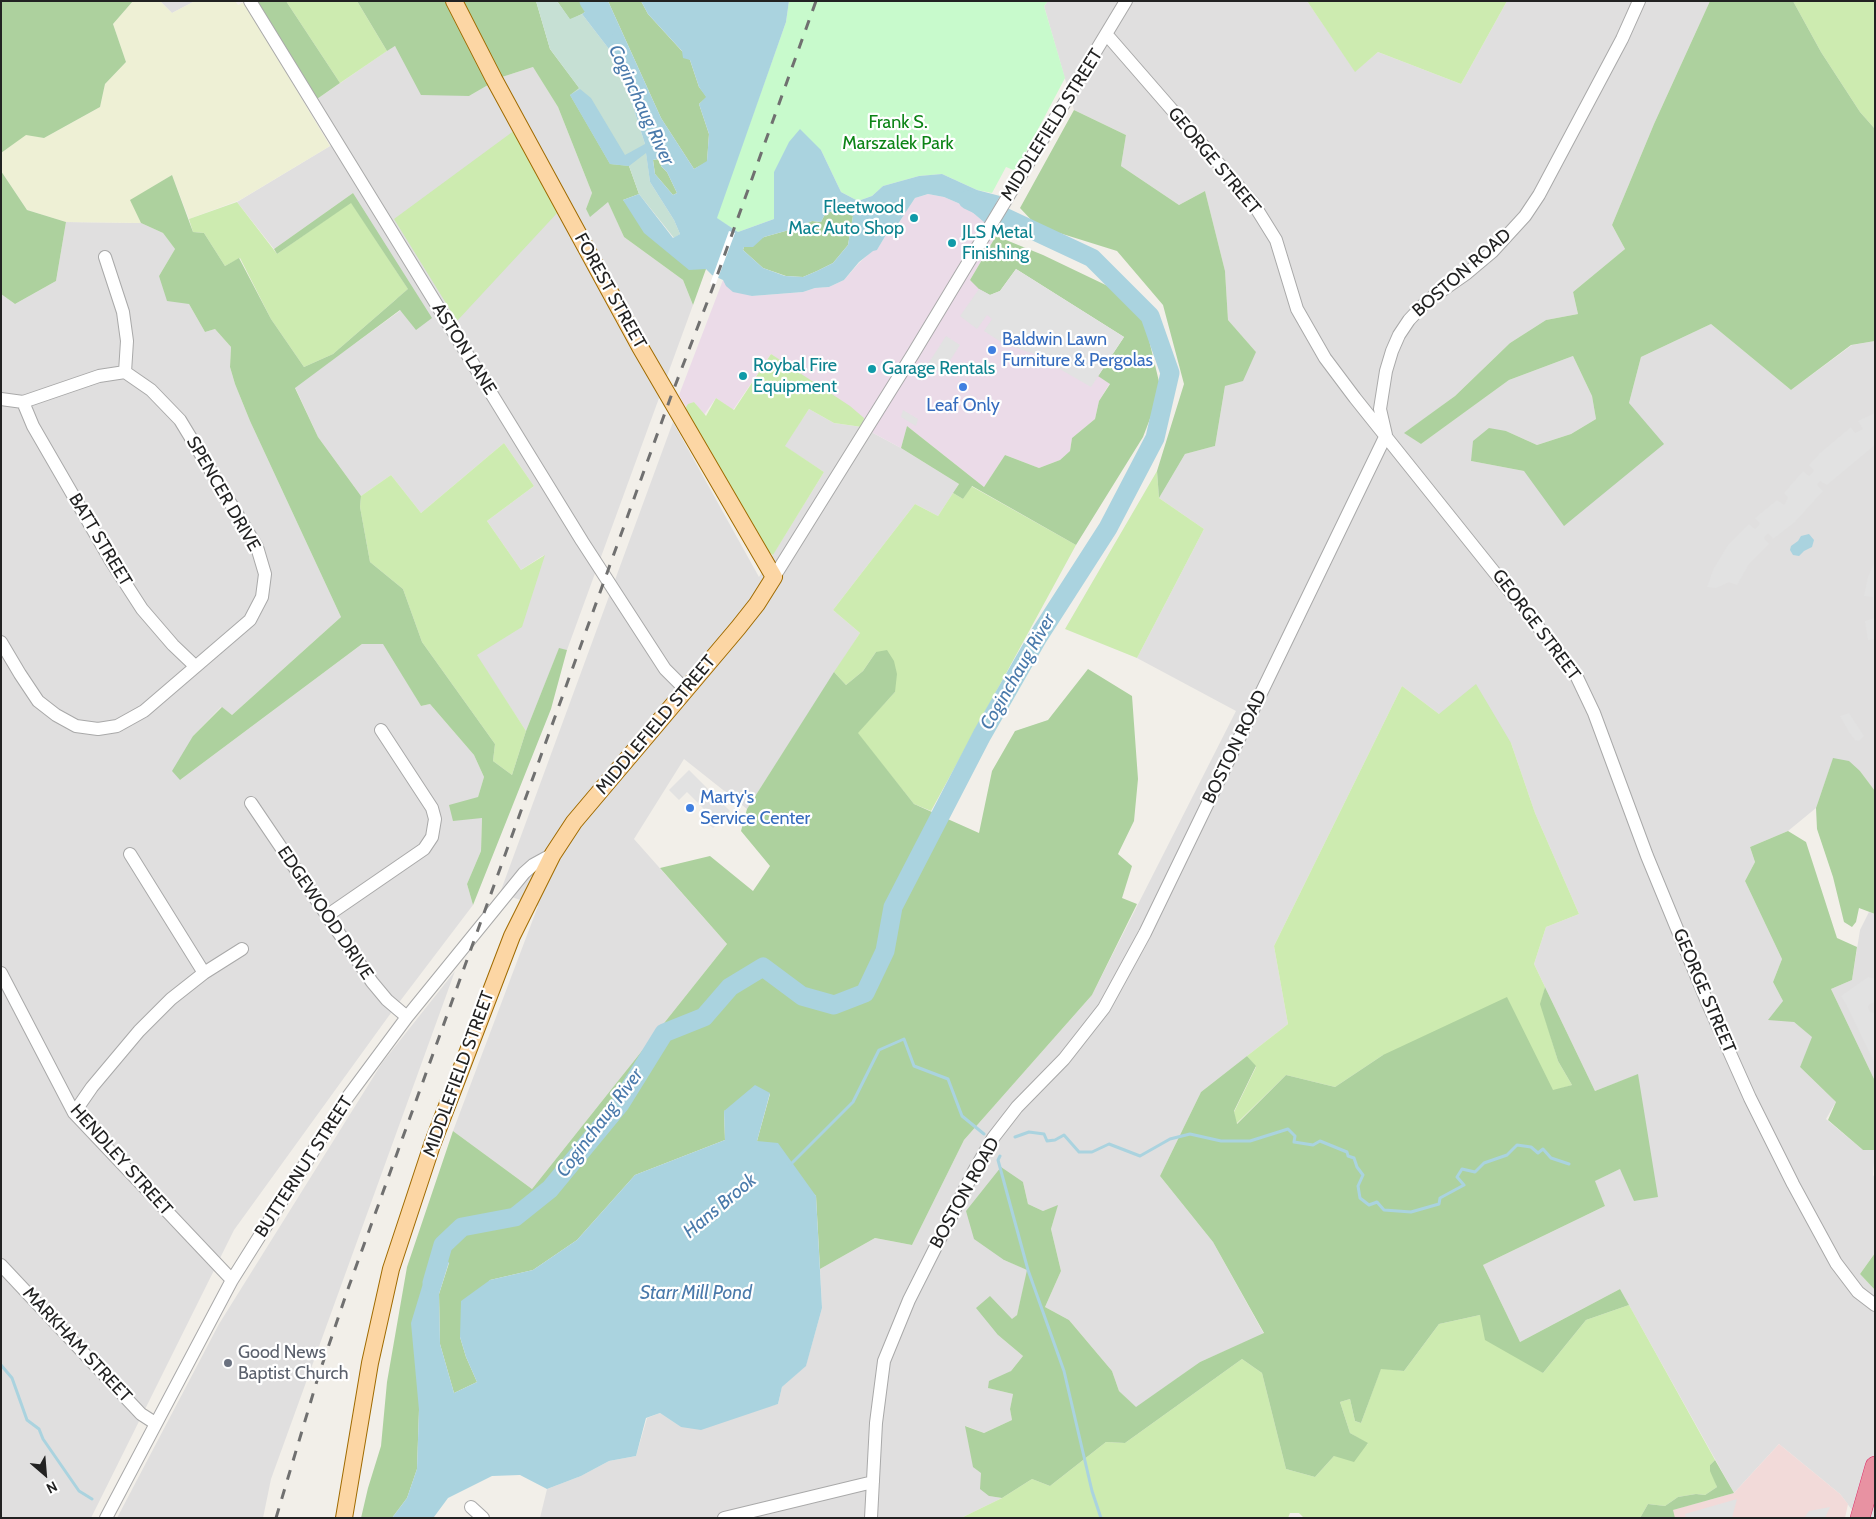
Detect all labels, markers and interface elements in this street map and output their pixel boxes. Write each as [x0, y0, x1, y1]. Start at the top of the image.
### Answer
water label: Coginchaug River [603, 41, 679, 169]
street label: MIDDLEFIELD STREET [996, 45, 1108, 205]
street label: GEORGE STREET [1163, 103, 1265, 219]
park label: Frank S. Marszalek Park [842, 112, 954, 154]
place label: Fleetwood Mac Auto Shop [788, 197, 904, 240]
marker: Fleetwood Mac Auto Shop [908, 212, 920, 224]
place label: JLS Metal Finishing [962, 222, 1033, 264]
street label: BOSTON ROAD [1408, 224, 1516, 322]
street label: FOREST STREET [569, 230, 651, 352]
marker: JLS Metal Finishing [946, 237, 958, 249]
street label: ASTON LANE [427, 299, 501, 399]
place label: Baldwin Lawn Furniture & Pergolas [1002, 329, 1153, 372]
marker: Baldwin Lawn Furniture & Pergolas [986, 344, 998, 356]
place label: Roybal Fire Equipment [753, 355, 837, 398]
place label: Garage Rentals [882, 358, 995, 380]
marker: Garage Rentals [866, 363, 878, 375]
marker: Roybal Fire Equipment [737, 370, 749, 382]
marker: Leaf Only [957, 381, 969, 393]
place label: Leaf Only [926, 395, 1000, 417]
street label: SPENCER DRIVE [181, 433, 265, 555]
street label: BATT STREET [64, 490, 136, 590]
street label: GEORGE STREET [1487, 565, 1585, 685]
water label: Coginchaug River [976, 610, 1060, 734]
street label: MIDDLEFIELD STREET [592, 651, 720, 799]
street label: BOSTON ROAD [1198, 687, 1272, 807]
place label: Marty's Service Center [700, 787, 810, 830]
marker: Marty's Service Center [684, 802, 696, 814]
street label: EDGEWOOD DRIVE [272, 842, 378, 984]
street label: GEORGE STREET [1668, 925, 1740, 1057]
street label: MIDDLEFIELD STREET [419, 988, 499, 1160]
water label: Coginchaug River [552, 1064, 648, 1182]
street label: BUTTERNUT STREET [250, 1092, 358, 1242]
street label: HENDLEY STREET [65, 1100, 177, 1220]
street label: BOSTON ROAD [926, 1134, 1004, 1252]
water label: Hans Brook [679, 1169, 761, 1243]
water label: Starr Mill Pond [640, 1282, 752, 1304]
street label: MARKHAM STREET [18, 1283, 136, 1407]
place label: Good News Baptist Church [238, 1342, 348, 1385]
marker: Good News Baptist Church [222, 1357, 234, 1369]
north arrow [20, 1449, 70, 1499]
text: N [43, 1477, 60, 1498]

